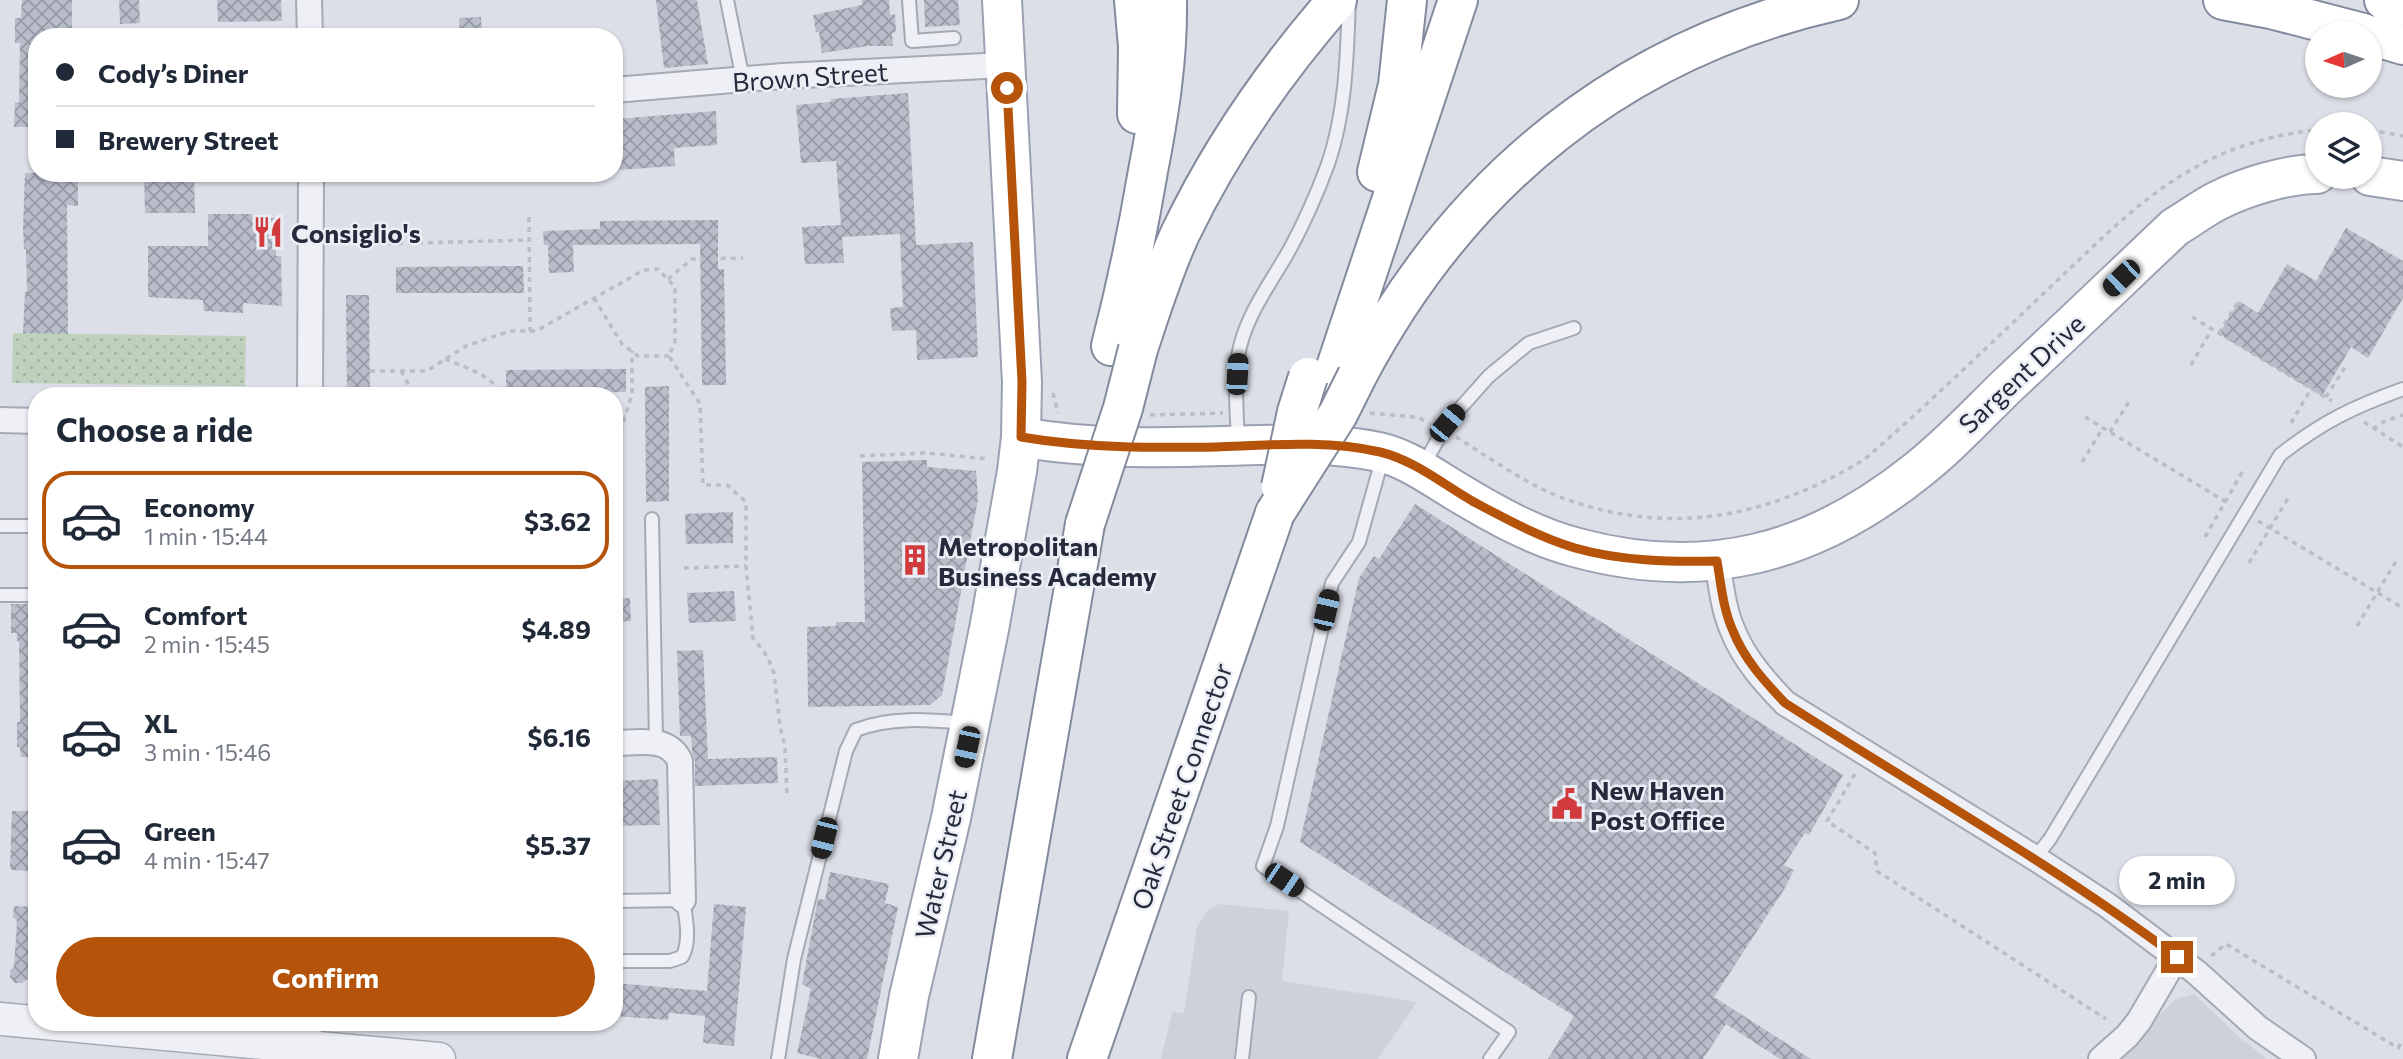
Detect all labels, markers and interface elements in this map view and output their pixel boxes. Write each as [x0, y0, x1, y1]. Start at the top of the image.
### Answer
north arrow [2305, 21, 2382, 98]
map controls [2305, 21, 2382, 189]
street label: Brown Street [731, 55, 889, 97]
text: Cody’s Diner [98, 57, 248, 88]
route start [991, 72, 1023, 104]
button: layers [2305, 112, 2382, 189]
text: Brewery Street [98, 124, 279, 155]
restaurant icon: Consiglio's [251, 215, 285, 249]
place label: Consiglio's [291, 217, 421, 248]
car [2099, 256, 2144, 300]
street label: Sargent Drive [1952, 307, 2090, 439]
car [1226, 352, 1249, 396]
car [1426, 400, 1469, 446]
text: Choose a ride [56, 409, 253, 449]
icon: car [60, 489, 123, 552]
text: Economy [144, 491, 255, 522]
text: $3.62 [524, 505, 591, 536]
text: 1 min · 15:44 [144, 522, 268, 550]
place label: Metropolitan Business Academy [938, 530, 1157, 591]
building icon: Metropolitan Business Academy [898, 543, 932, 577]
car [1312, 587, 1341, 633]
icon: car [60, 597, 123, 660]
text: Comfort [144, 599, 247, 630]
text: $4.89 [522, 613, 591, 644]
text: 2 min · 15:45 [144, 630, 270, 658]
street label: Oak Street Connector [1124, 659, 1238, 913]
icon: car [60, 705, 123, 768]
text: XL [144, 707, 178, 738]
text: $6.16 [528, 721, 591, 752]
car [953, 724, 982, 770]
text: 3 min · 15:46 [144, 738, 271, 766]
place label: New Haven Post Office [1590, 774, 1725, 835]
street label: Water Street [908, 787, 972, 941]
public building icon: New Haven Post Office [1550, 787, 1584, 821]
icon: car [60, 813, 123, 876]
text: Green [144, 815, 216, 846]
car [809, 815, 840, 861]
text: $5.37 [525, 829, 591, 860]
text: 4 min · 15:47 [144, 846, 270, 874]
callout: 2 min [2119, 856, 2235, 904]
car [1261, 860, 1308, 900]
text: 2 min [2148, 866, 2206, 894]
button: Confirm [56, 937, 595, 1017]
route end [2161, 941, 2193, 973]

